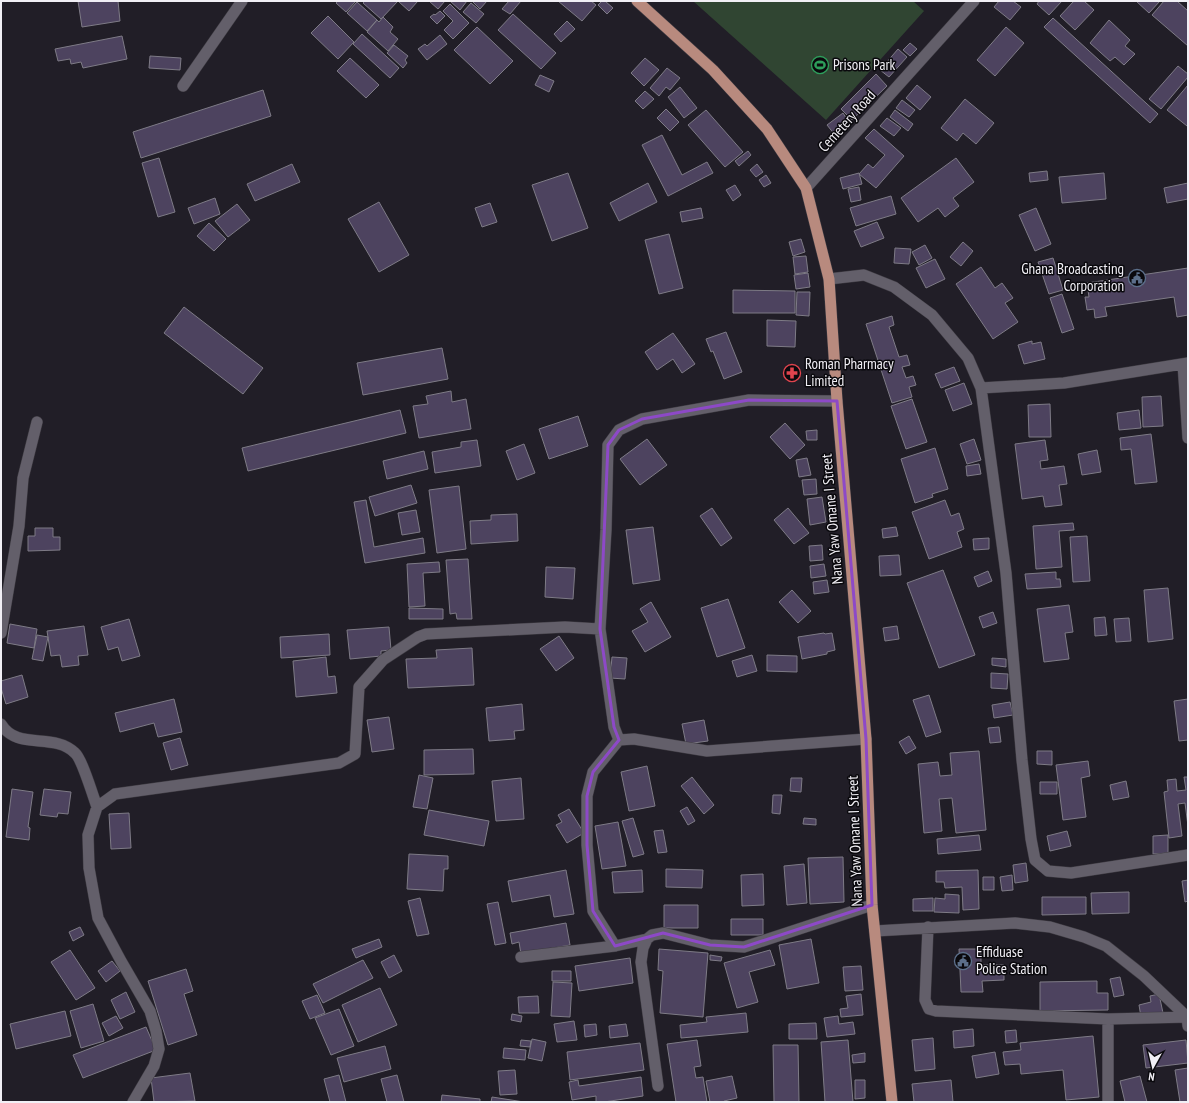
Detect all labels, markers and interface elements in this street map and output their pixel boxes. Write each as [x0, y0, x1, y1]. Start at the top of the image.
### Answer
sports icon: Prisons Park [810, 55, 830, 75]
place label: Prisons Park [833, 55, 896, 74]
street label: Cemetery Road [814, 86, 879, 156]
place label: Ghana Broadcasting Corporation [1021, 259, 1124, 295]
public building icon: Ghana Broadcasting Corporation [1127, 268, 1147, 288]
place label: Roman Pharmacy Limited [805, 354, 894, 390]
pharmacy icon: Roman Pharmacy Limited [782, 363, 802, 383]
street label: Nana Yaw Omane I Street [816, 453, 847, 585]
street label: Nana Yaw Omane I Street [843, 775, 866, 907]
place label: Effiduase Police Station [976, 942, 1047, 978]
public building icon: Effiduase Police Station [953, 951, 973, 971]
north arrow [1133, 1047, 1173, 1087]
text: N [1148, 1070, 1156, 1084]

